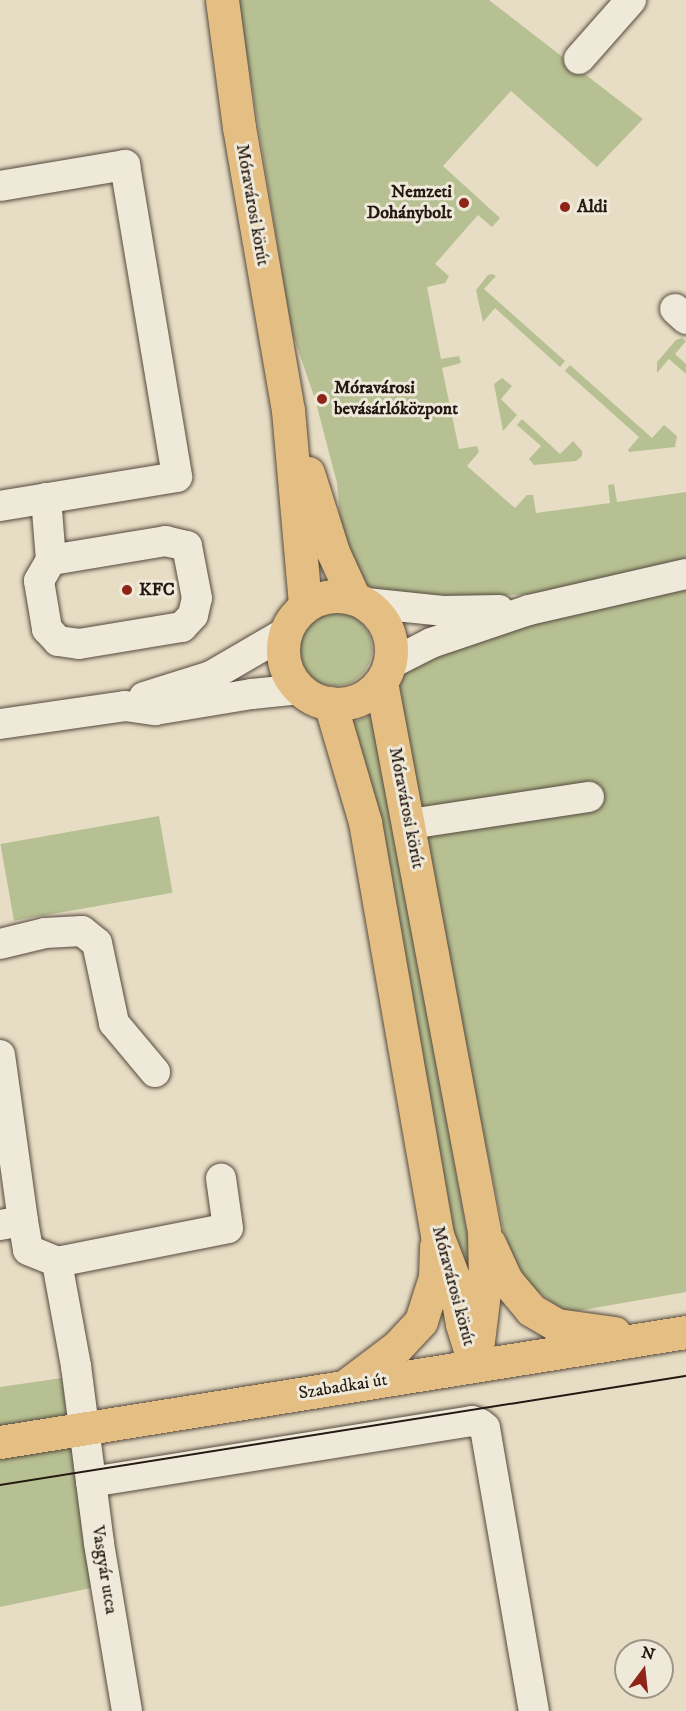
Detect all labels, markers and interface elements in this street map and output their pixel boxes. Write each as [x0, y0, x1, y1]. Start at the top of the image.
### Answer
street label: Móravárosi körút [231, 142, 273, 268]
place label: Nemzeti Dohánybolt [367, 182, 452, 224]
marker: Nemzeti Dohánybolt [457, 196, 471, 210]
place label: Aldi [577, 196, 607, 218]
marker: Aldi [558, 200, 572, 214]
place label: Móravárosi bevásárlóközpont [334, 378, 458, 420]
marker: Móravárosi bevásárlóközpont [315, 392, 329, 406]
place label: KFC [139, 579, 175, 601]
marker: KFC [120, 583, 134, 597]
street label: Móravárosi körút [384, 745, 428, 871]
street label: Móravárosi körút [427, 1224, 479, 1348]
street label: Szabadkai út [297, 1369, 389, 1405]
street label: Vasgyár utca [86, 1524, 122, 1616]
north arrow [614, 1639, 674, 1699]
text: N [639, 1642, 657, 1665]

